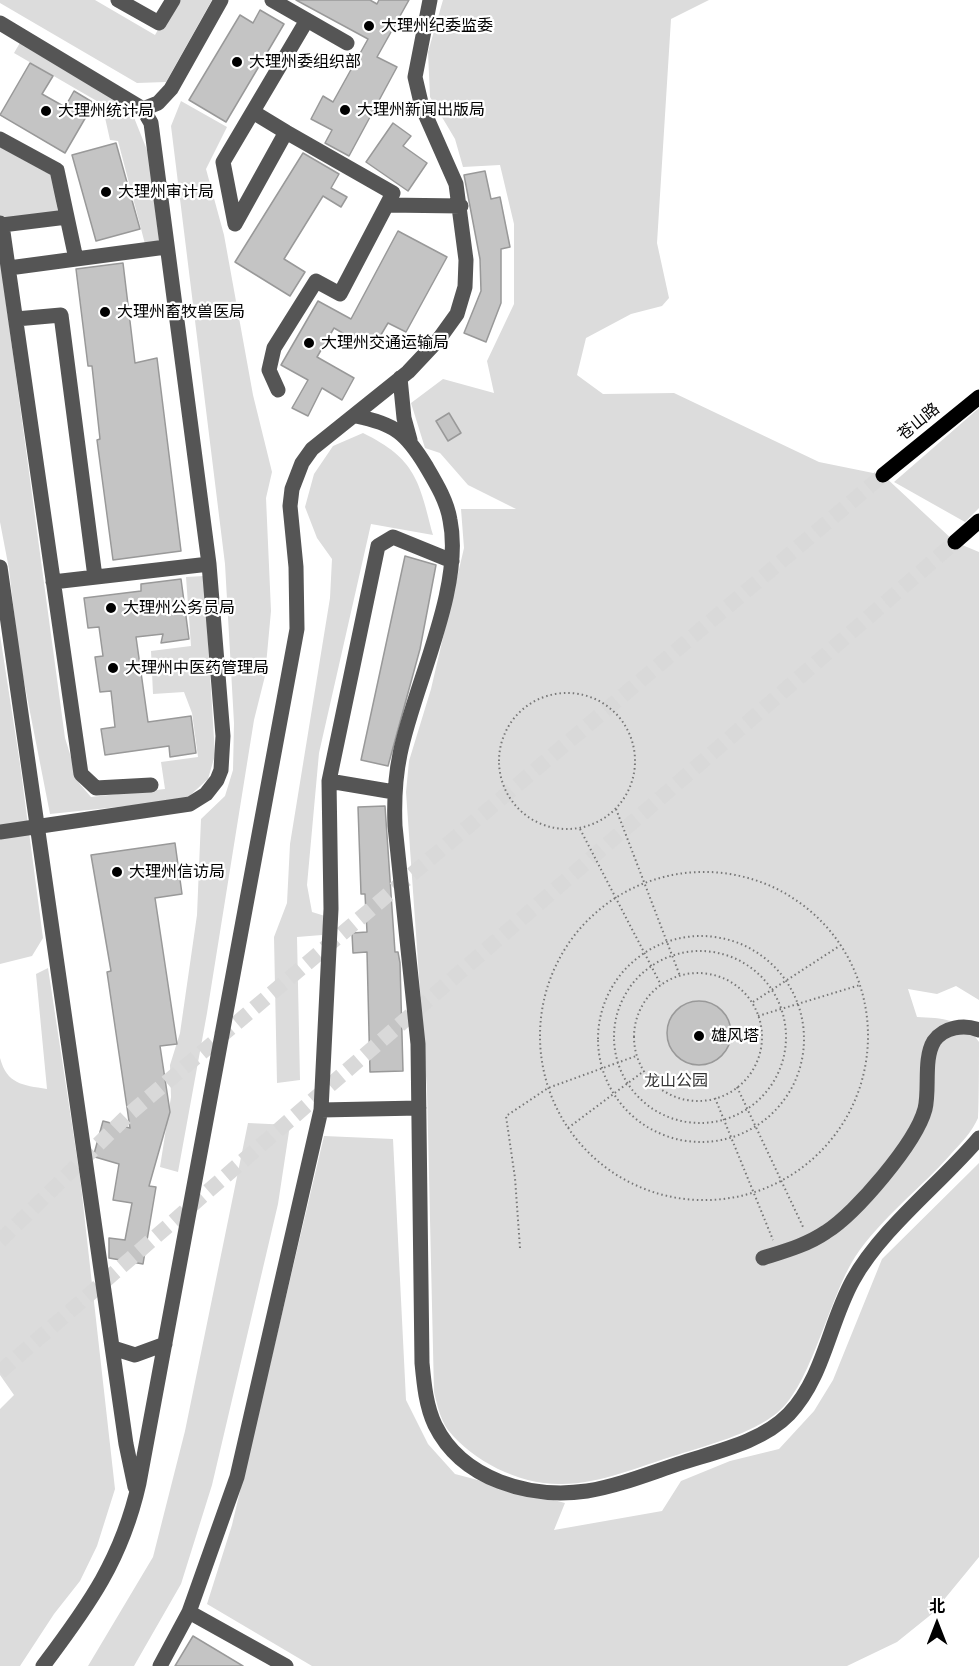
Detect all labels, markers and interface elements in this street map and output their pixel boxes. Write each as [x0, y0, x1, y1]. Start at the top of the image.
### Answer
place label: 大理州纪委监委 [381, 16, 493, 36]
marker: 大理州纪委监委 [362, 19, 376, 33]
place label: 大理州委组织部 [249, 52, 361, 72]
marker: 大理州委组织部 [230, 55, 244, 69]
place label: 大理州新闻出版局 [357, 100, 485, 120]
place label: 大理州统计局 [58, 101, 154, 121]
marker: 大理州新闻出版局 [338, 103, 352, 117]
marker: 大理州统计局 [39, 104, 53, 118]
place label: 大理州审计局 [118, 182, 214, 202]
marker: 大理州审计局 [99, 185, 113, 199]
place label: 大理州畜牧兽医局 [117, 302, 245, 322]
marker: 大理州畜牧兽医局 [98, 305, 112, 319]
place label: 大理州交通运输局 [321, 333, 449, 353]
marker: 大理州交通运输局 [302, 336, 316, 350]
street label: 苍山路 [894, 399, 944, 445]
place label: 大理州公务员局 [123, 598, 235, 618]
marker: 大理州公务员局 [104, 601, 118, 615]
place label: 大理州中医药管理局 [125, 658, 269, 678]
marker: 大理州中医药管理局 [106, 661, 120, 675]
place label: 大理州信访局 [129, 862, 225, 882]
marker: 大理州信访局 [110, 865, 124, 879]
place label: 雄风塔 [711, 1026, 759, 1046]
marker: 雄风塔 [692, 1029, 706, 1043]
park label: 龙山公园 [644, 1071, 708, 1091]
north arrow [907, 1594, 967, 1654]
text: 北 [929, 1596, 945, 1616]

